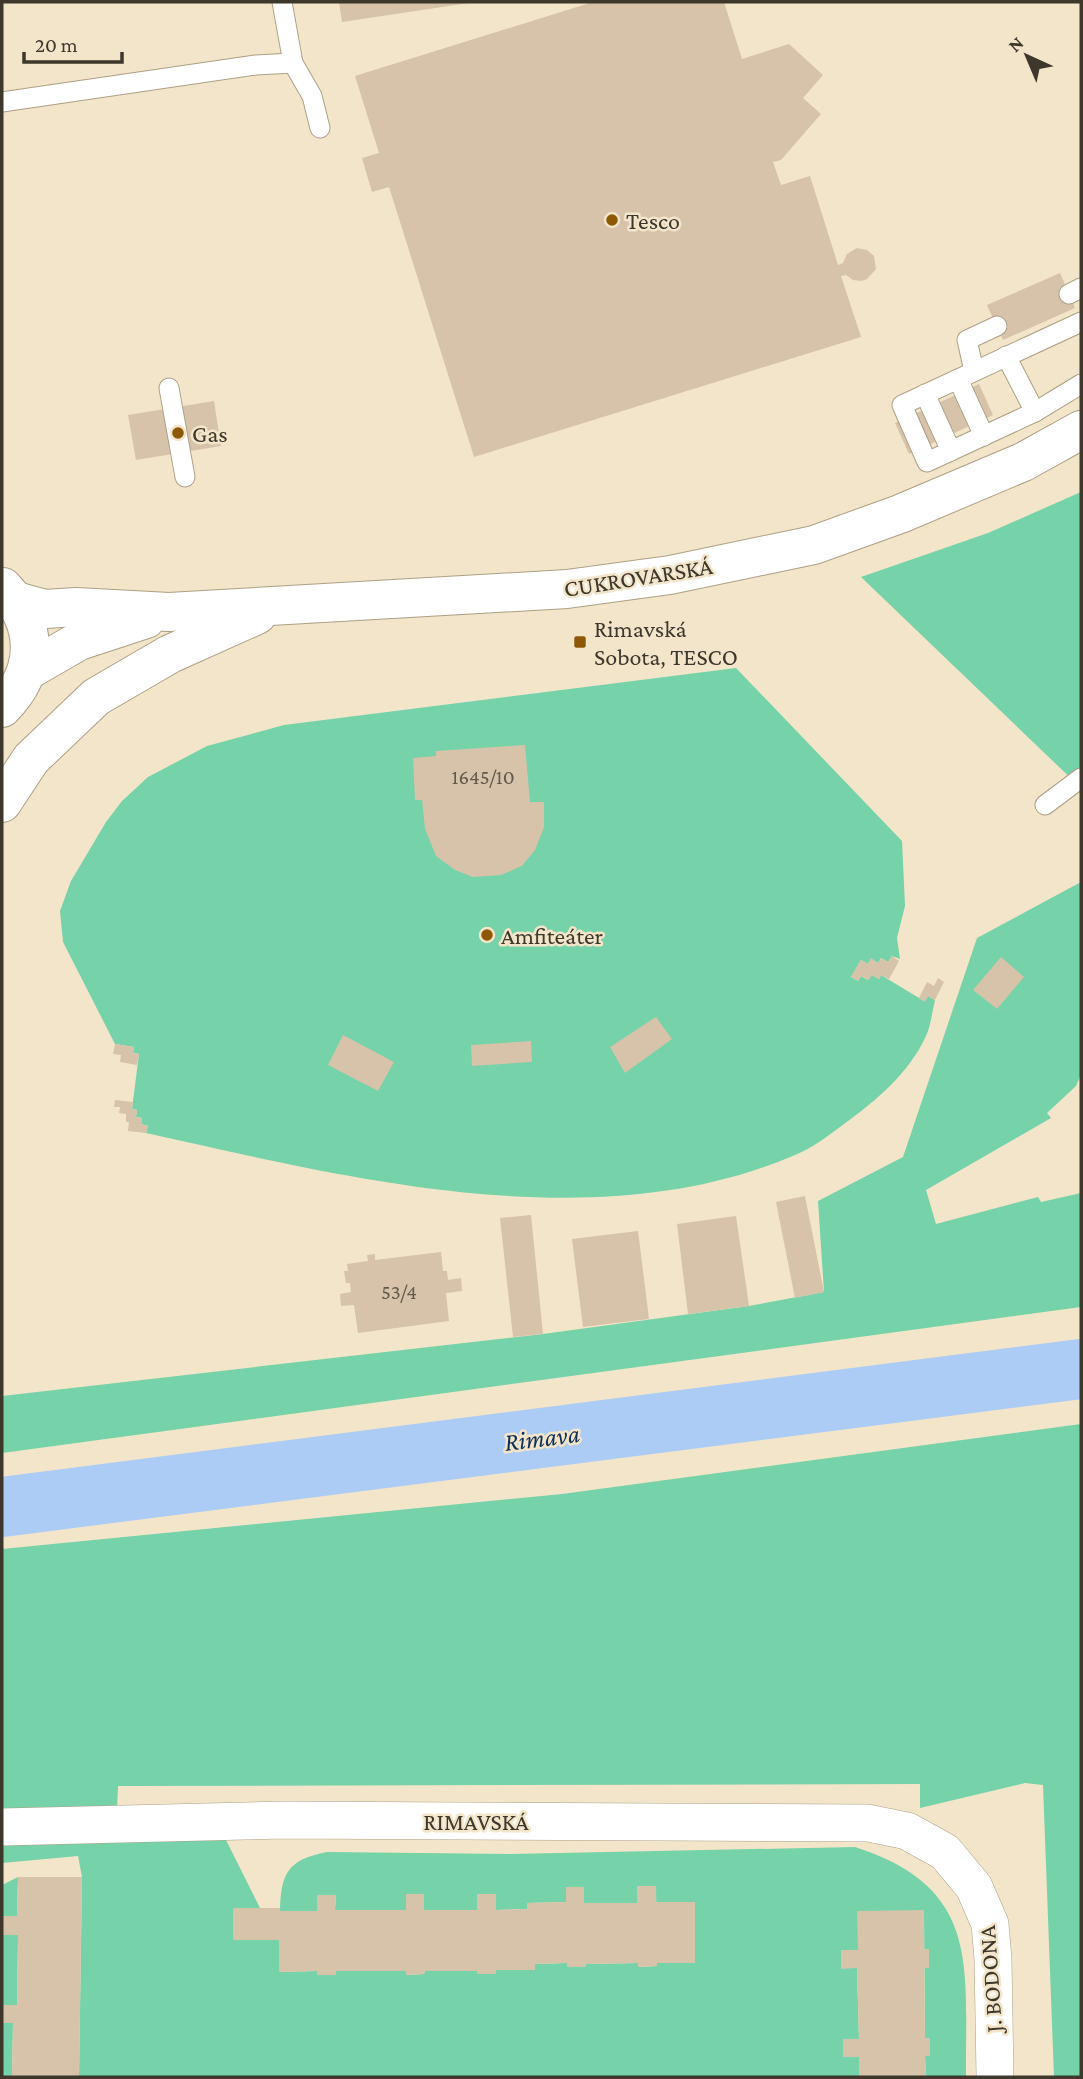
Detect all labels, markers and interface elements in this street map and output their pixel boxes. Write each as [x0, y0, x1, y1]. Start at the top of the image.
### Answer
scale bar [24, 21, 122, 65]
north arrow [992, 21, 1062, 91]
text: N [1004, 32, 1028, 56]
text: 20 m [35, 33, 78, 57]
place label: Tesco [626, 207, 680, 234]
marker: Tesco [604, 212, 620, 228]
place label: Gas [192, 420, 228, 447]
marker: Gas [170, 425, 186, 441]
street label: CUKROVARSKÁ [562, 552, 715, 602]
place label: Rimavská Sobota, TESCO [594, 615, 738, 670]
marker: Rimavská Sobota, TESCO [572, 634, 588, 650]
house number: 1645/10 [451, 765, 515, 789]
place label: Amfiteáter [501, 922, 604, 949]
marker: Amfiteáter [479, 927, 495, 943]
house number: 53/4 [381, 1280, 417, 1304]
water label: Rimava [503, 1419, 581, 1457]
street label: RIMAVSKÁ [423, 1808, 529, 1835]
street label: J. BODONA [973, 1924, 1007, 2036]

